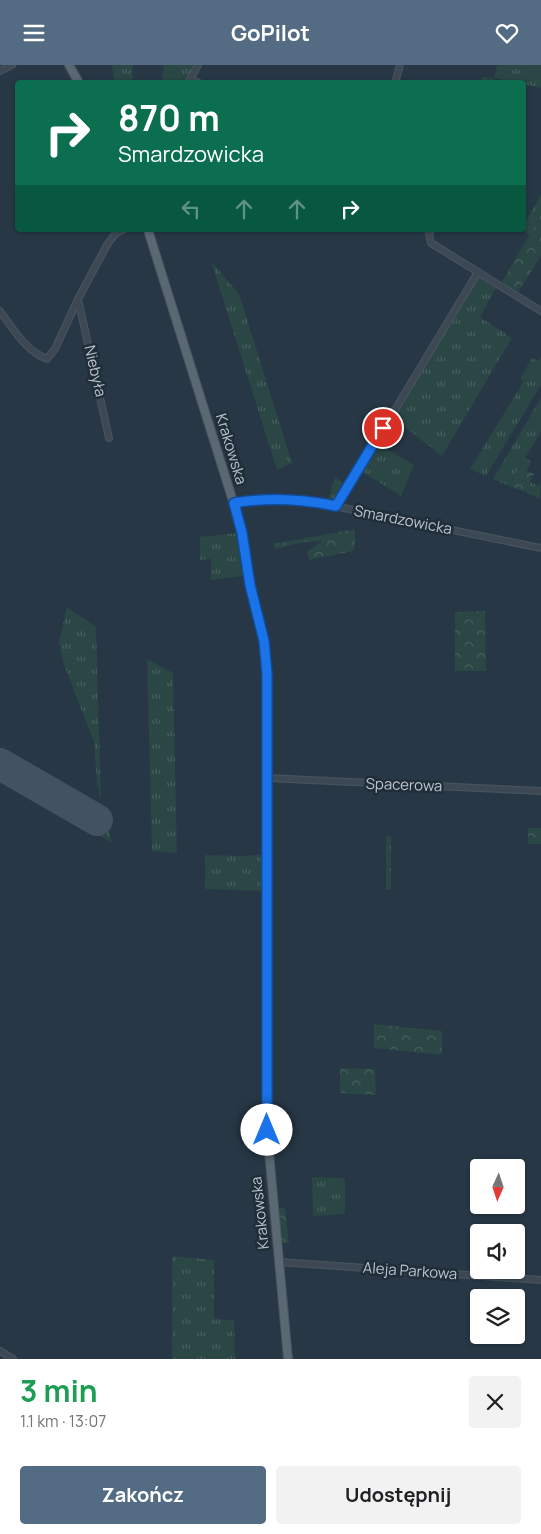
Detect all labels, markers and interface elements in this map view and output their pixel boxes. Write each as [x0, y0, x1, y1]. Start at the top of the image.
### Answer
text: GoPilot [231, 18, 310, 48]
icon: menu [20, 19, 48, 47]
icon: heart [493, 19, 521, 47]
text: 870 m [118, 94, 220, 142]
icon: right [35, 100, 100, 165]
text: Smardzowicka [118, 139, 264, 169]
icon: left [177, 195, 205, 223]
icon: ahead [230, 195, 258, 223]
icon: ahead [283, 195, 311, 223]
icon: right [336, 195, 364, 223]
street label: Niebyła [79, 343, 112, 399]
pin [362, 407, 404, 449]
street label: Krakowska [211, 411, 252, 487]
icon: arrive [369, 414, 397, 442]
street label: Smardzowicka [352, 500, 454, 539]
street label: Spacerowa [365, 773, 443, 796]
position arrow [240, 1103, 292, 1155]
north arrow [470, 1159, 525, 1214]
map controls [470, 1159, 525, 1344]
street label: Krakowska [245, 1176, 274, 1250]
button: sound [470, 1224, 525, 1279]
street label: Aleja Parkowa [362, 1257, 458, 1284]
button: layers [470, 1289, 525, 1344]
text: 3 min [20, 1370, 98, 1411]
button: close [469, 1376, 521, 1428]
text: 1.1 km · 13:07 [20, 1410, 106, 1432]
button: Zakończ [20, 1466, 266, 1524]
button: Udostępnij [276, 1466, 521, 1524]

